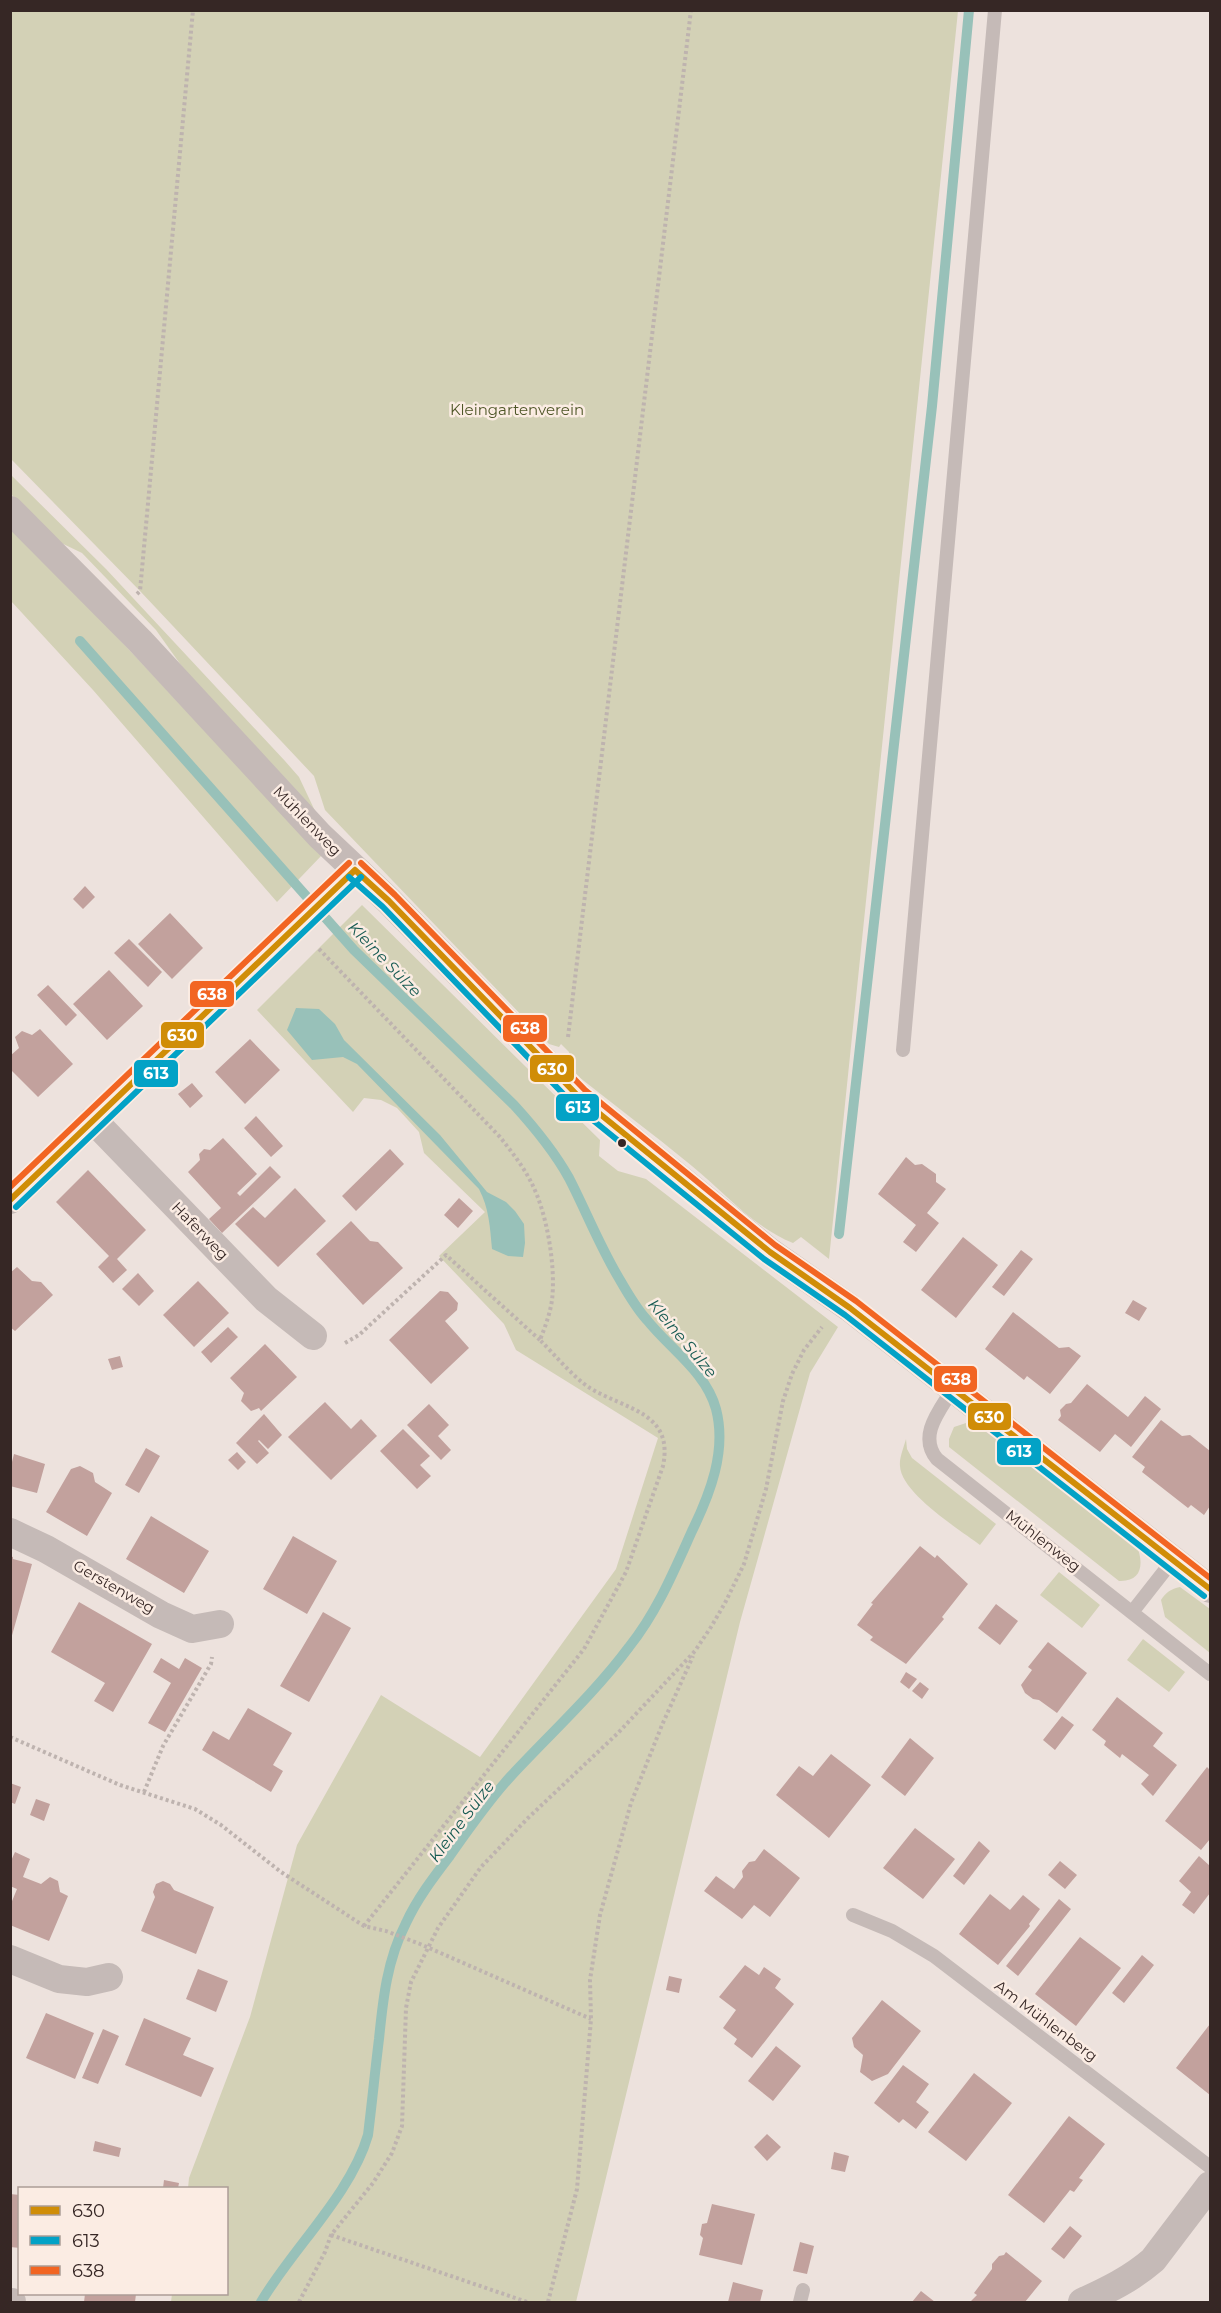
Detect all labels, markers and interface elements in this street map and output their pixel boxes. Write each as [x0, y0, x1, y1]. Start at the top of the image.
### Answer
park label: Kleingartenverein [450, 400, 584, 419]
street label: Mühlenweg [269, 782, 345, 860]
water label: Kleine Sülze [344, 918, 425, 1001]
line badge: 638 [189, 980, 235, 1008]
text: 638 [197, 985, 227, 1004]
line badge: 638 [502, 1014, 548, 1043]
text: 638 [510, 1019, 540, 1038]
line badge: 630 [160, 1021, 205, 1049]
text: 630 [167, 1026, 197, 1045]
line badge: 630 [529, 1054, 575, 1083]
line badge: 613 [133, 1059, 179, 1088]
text: 630 [537, 1060, 567, 1079]
text: 613 [143, 1064, 169, 1083]
line badge: 613 [555, 1093, 600, 1122]
text: 613 [565, 1098, 591, 1117]
unlabelled marker [616, 1137, 628, 1149]
street label: Haferweg [168, 1198, 233, 1264]
water label: Kleine Sülze [644, 1295, 721, 1382]
line badge: 638 [933, 1365, 978, 1393]
text: 638 [941, 1370, 971, 1389]
line badge: 630 [967, 1402, 1012, 1431]
text: 630 [974, 1408, 1004, 1427]
line badge: 613 [996, 1437, 1042, 1466]
text: 613 [1006, 1442, 1032, 1461]
street label: Mühlenweg [1002, 1505, 1085, 1576]
street label: Gerstenweg [70, 1556, 158, 1618]
water label: Kleine Sülze [425, 1777, 498, 1866]
street label: Am Mühlenberg [991, 1976, 1101, 2065]
legend [18, 2187, 228, 2295]
text: 630 [72, 2200, 105, 2222]
text: 613 [72, 2230, 100, 2252]
text: 638 [72, 2260, 105, 2282]

